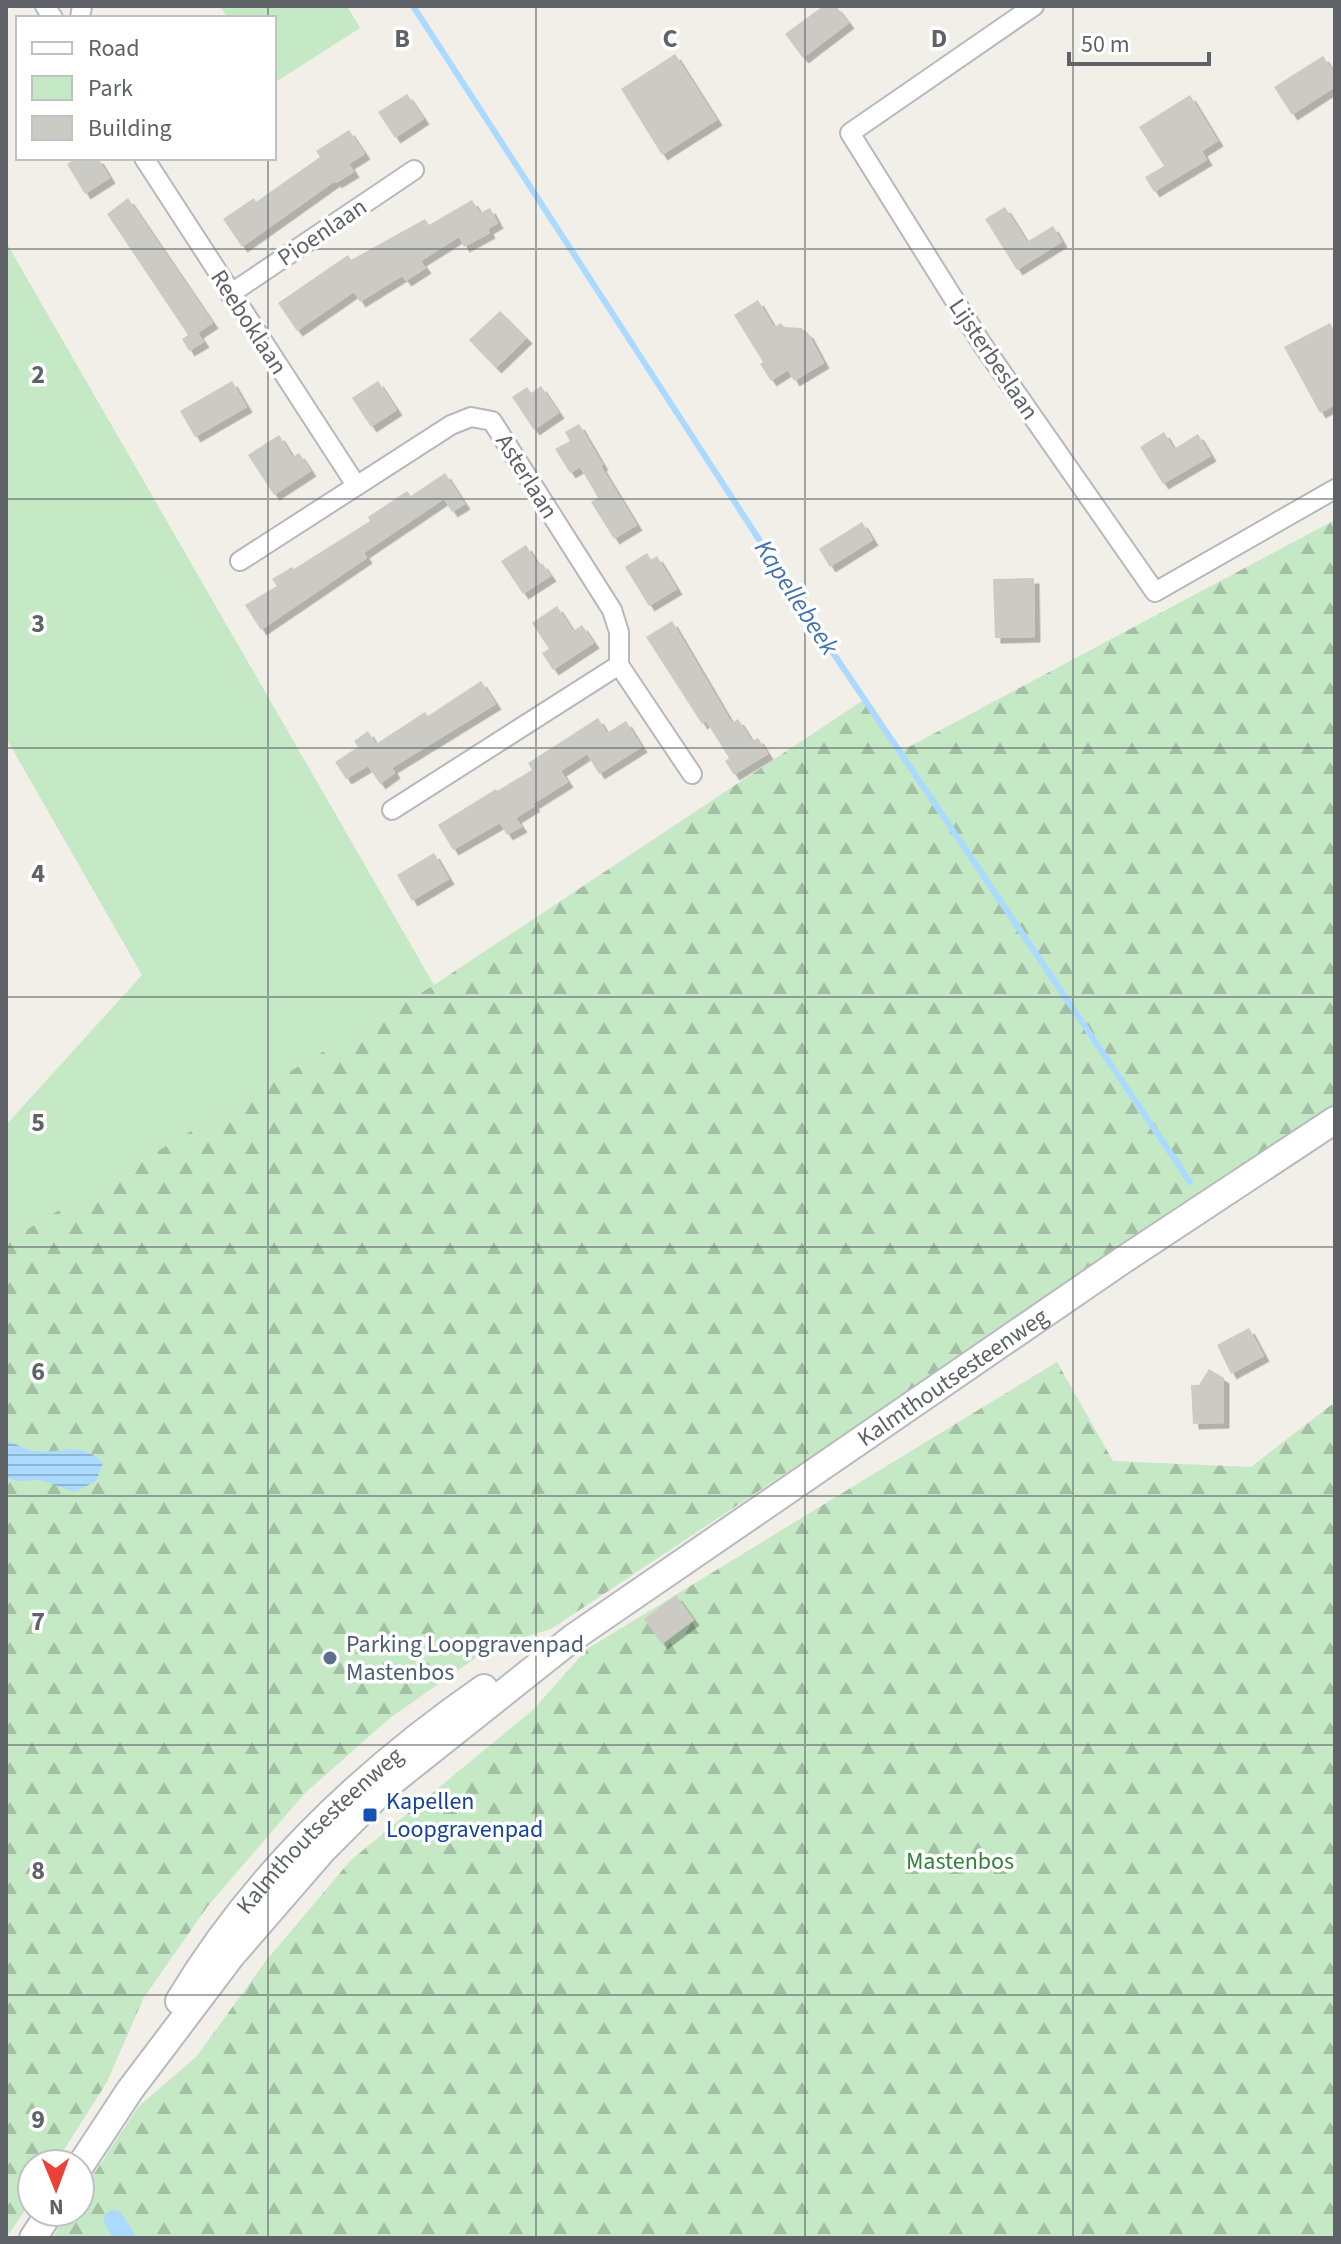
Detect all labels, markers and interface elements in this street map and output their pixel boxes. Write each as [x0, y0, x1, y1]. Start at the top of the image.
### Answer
legend [16, 16, 276, 160]
scale bar [1069, 16, 1209, 66]
text: B [394, 20, 410, 57]
text: C [662, 20, 678, 57]
text: D [931, 20, 947, 57]
text: 50 m [1081, 27, 1130, 62]
text: Road [88, 31, 140, 66]
text: Park [88, 71, 133, 106]
text: Building [88, 111, 172, 146]
street label: Pioenlaan [271, 190, 374, 275]
street label: Reeboklaan [202, 263, 296, 382]
street label: Lijsterbeslaan [940, 292, 1047, 427]
text: 2 [31, 356, 45, 393]
street label: Asterlaan [487, 427, 566, 526]
water label: Kapellebeek [745, 532, 848, 663]
text: 3 [31, 605, 45, 642]
text: 4 [31, 855, 45, 892]
text: 5 [31, 1104, 45, 1141]
street label: Kalmthoutsesteenweg [850, 1299, 1055, 1455]
text: 6 [31, 1353, 45, 1390]
text: 7 [31, 1603, 45, 1640]
place label: Parking Loopgravenpad Mastenbos [346, 1627, 584, 1690]
marker: Parking Loopgravenpad Mastenbos [321, 1649, 339, 1667]
street label: Kalmthoutsesteenweg [228, 1739, 411, 1922]
place label: Kapellen Loopgravenpad [386, 1784, 543, 1847]
marker: Kapellen Loopgravenpad [361, 1806, 379, 1824]
park label: Mastenbos [906, 1844, 1014, 1879]
text: 8 [31, 1852, 45, 1889]
text: 9 [31, 2101, 45, 2138]
north arrow [16, 2148, 96, 2228]
text: N [49, 2191, 64, 2223]

